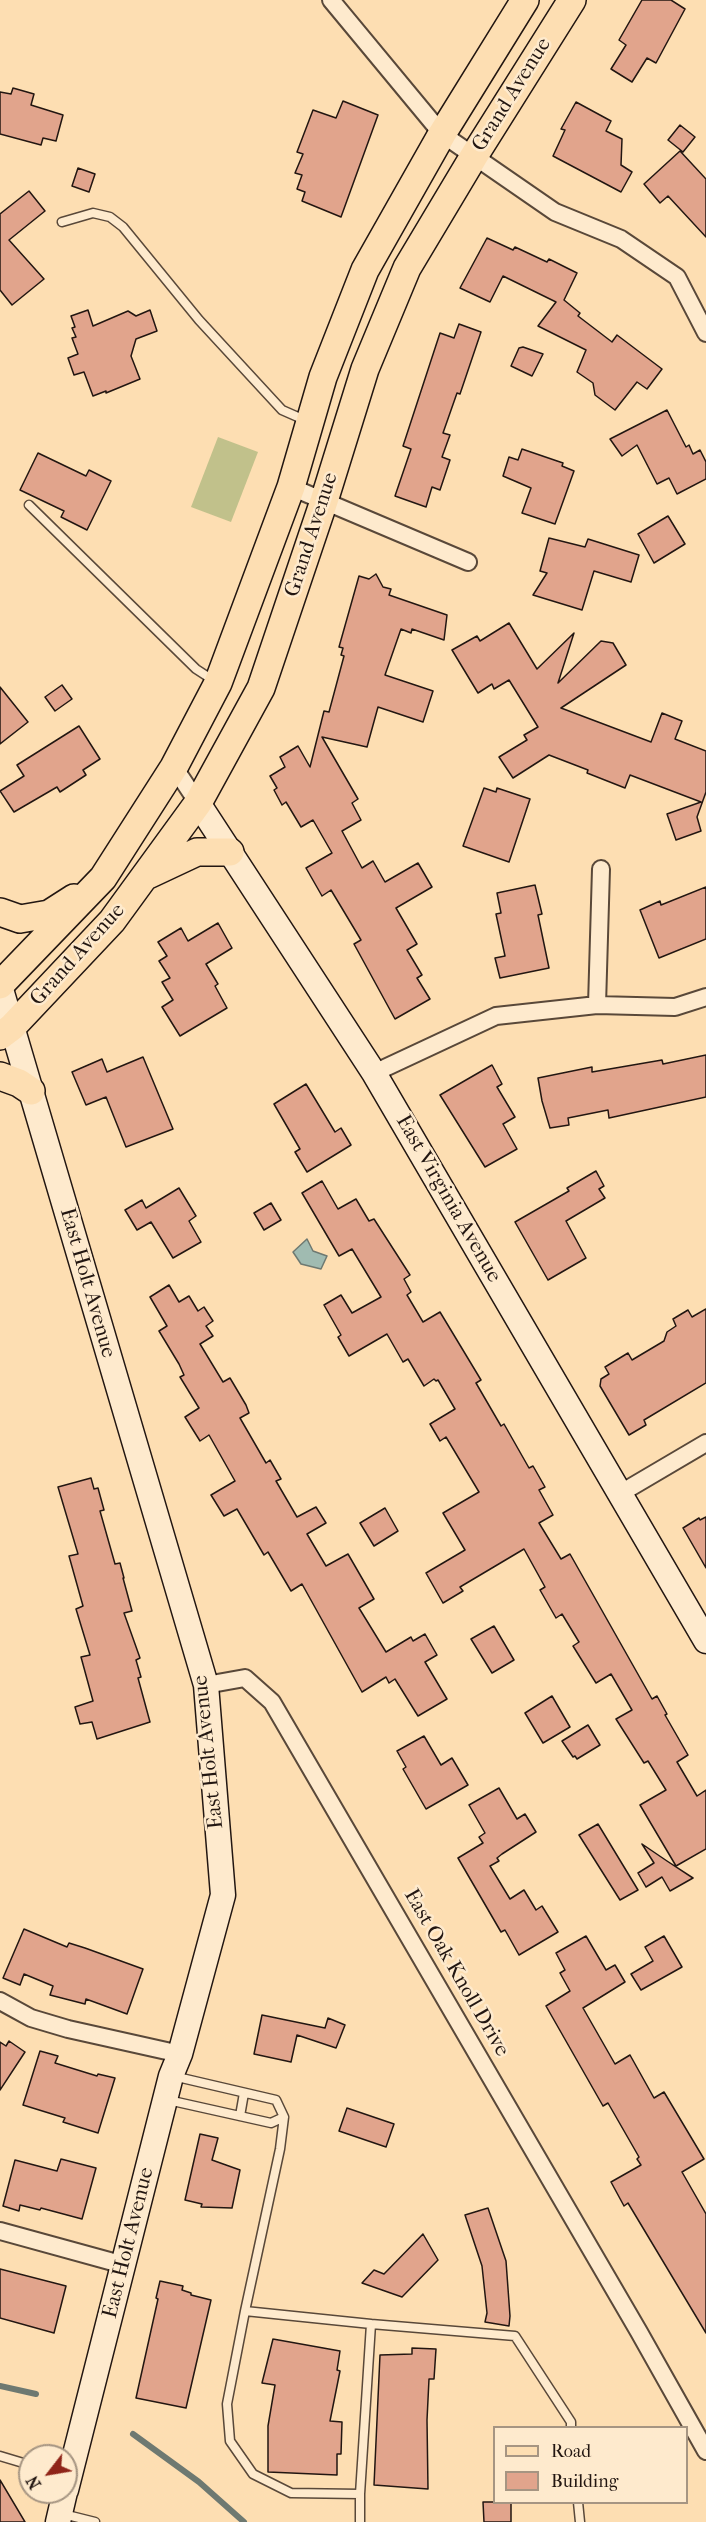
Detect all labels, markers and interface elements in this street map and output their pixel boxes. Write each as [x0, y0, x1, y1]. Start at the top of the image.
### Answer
street label: Grand Avenue [467, 33, 557, 157]
street label: Grand Avenue [280, 470, 344, 600]
street label: Grand Avenue [25, 899, 131, 1011]
street label: East Virginia Avenue [390, 1111, 506, 1287]
street label: East Holt Avenue [54, 1205, 120, 1361]
street label: East Holt Avenue [188, 1674, 230, 1830]
street label: East Oak Knoll Drive [398, 1885, 514, 2061]
street label: East Holt Avenue [98, 2165, 160, 2321]
legend [493, 2426, 688, 2504]
text: Road [551, 2441, 591, 2462]
north arrow [18, 2444, 78, 2504]
text: Building [551, 2471, 618, 2492]
text: N [23, 2472, 45, 2493]

